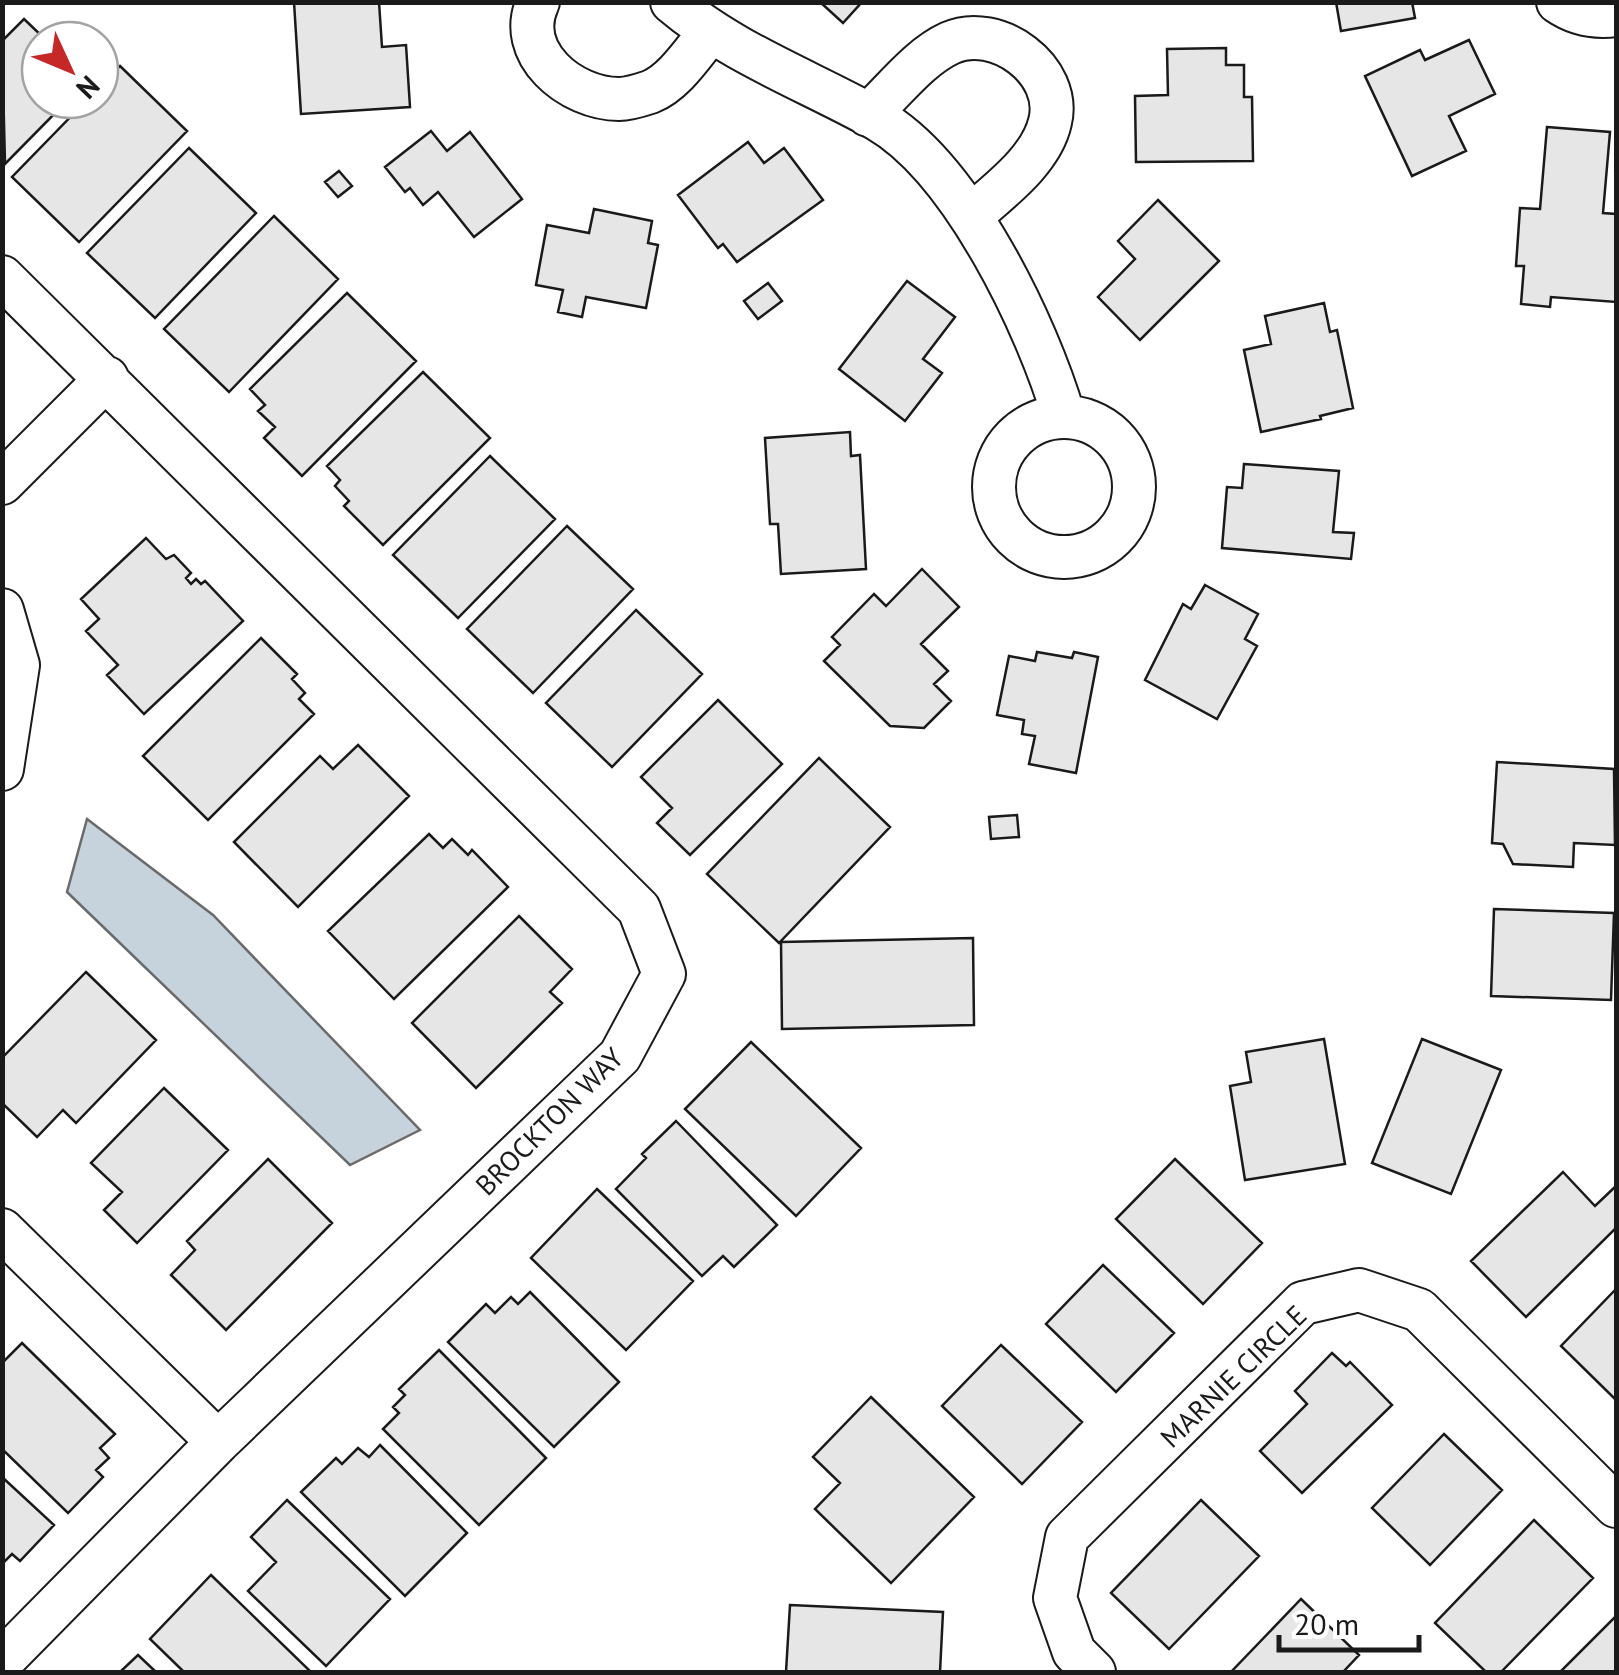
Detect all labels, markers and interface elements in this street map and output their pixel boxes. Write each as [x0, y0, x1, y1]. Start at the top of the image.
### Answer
north arrow [20, 20, 120, 120]
text: N [69, 68, 108, 107]
street label: BROCKTON WAY [467, 1039, 631, 1203]
street label: MARNIE CIRCLE [1152, 1297, 1314, 1455]
scale bar [1279, 1590, 1419, 1652]
text: 20 m [1294, 1604, 1359, 1643]

